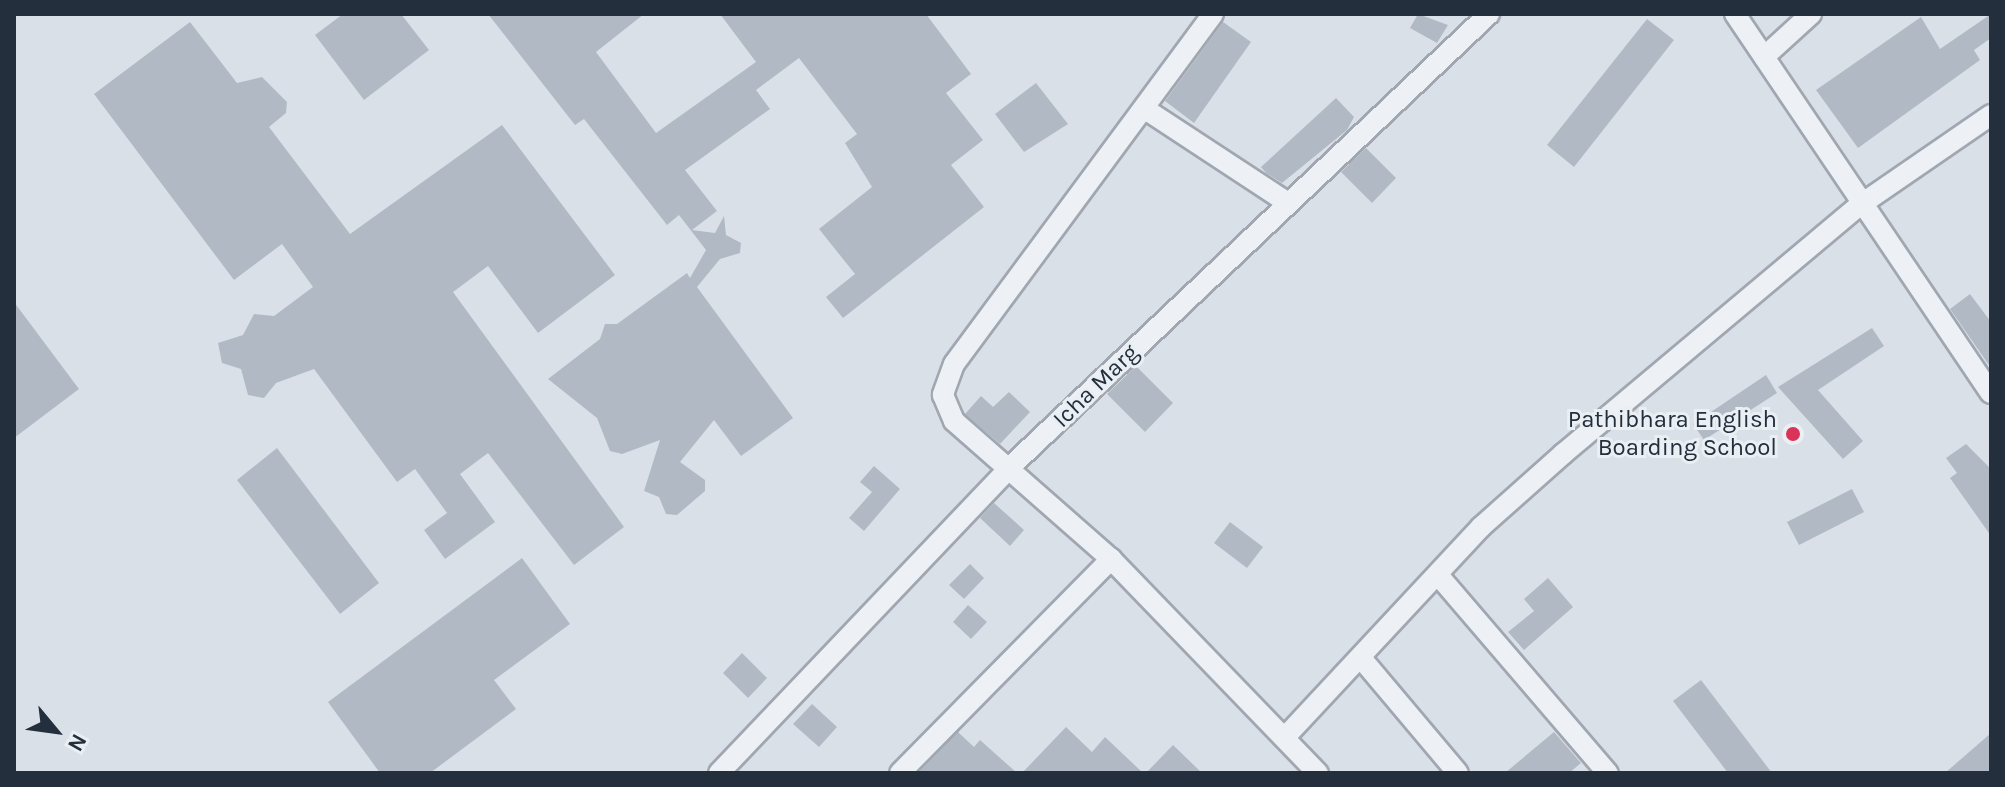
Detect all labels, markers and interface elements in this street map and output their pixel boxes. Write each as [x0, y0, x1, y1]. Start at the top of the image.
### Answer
street label: Icha Marg [1047, 338, 1145, 434]
place label: Pathibhara English Boarding School [1568, 406, 1777, 462]
marker: Pathibhara English Boarding School [1784, 425, 1802, 443]
north arrow [16, 691, 96, 771]
text: N [62, 729, 92, 756]

